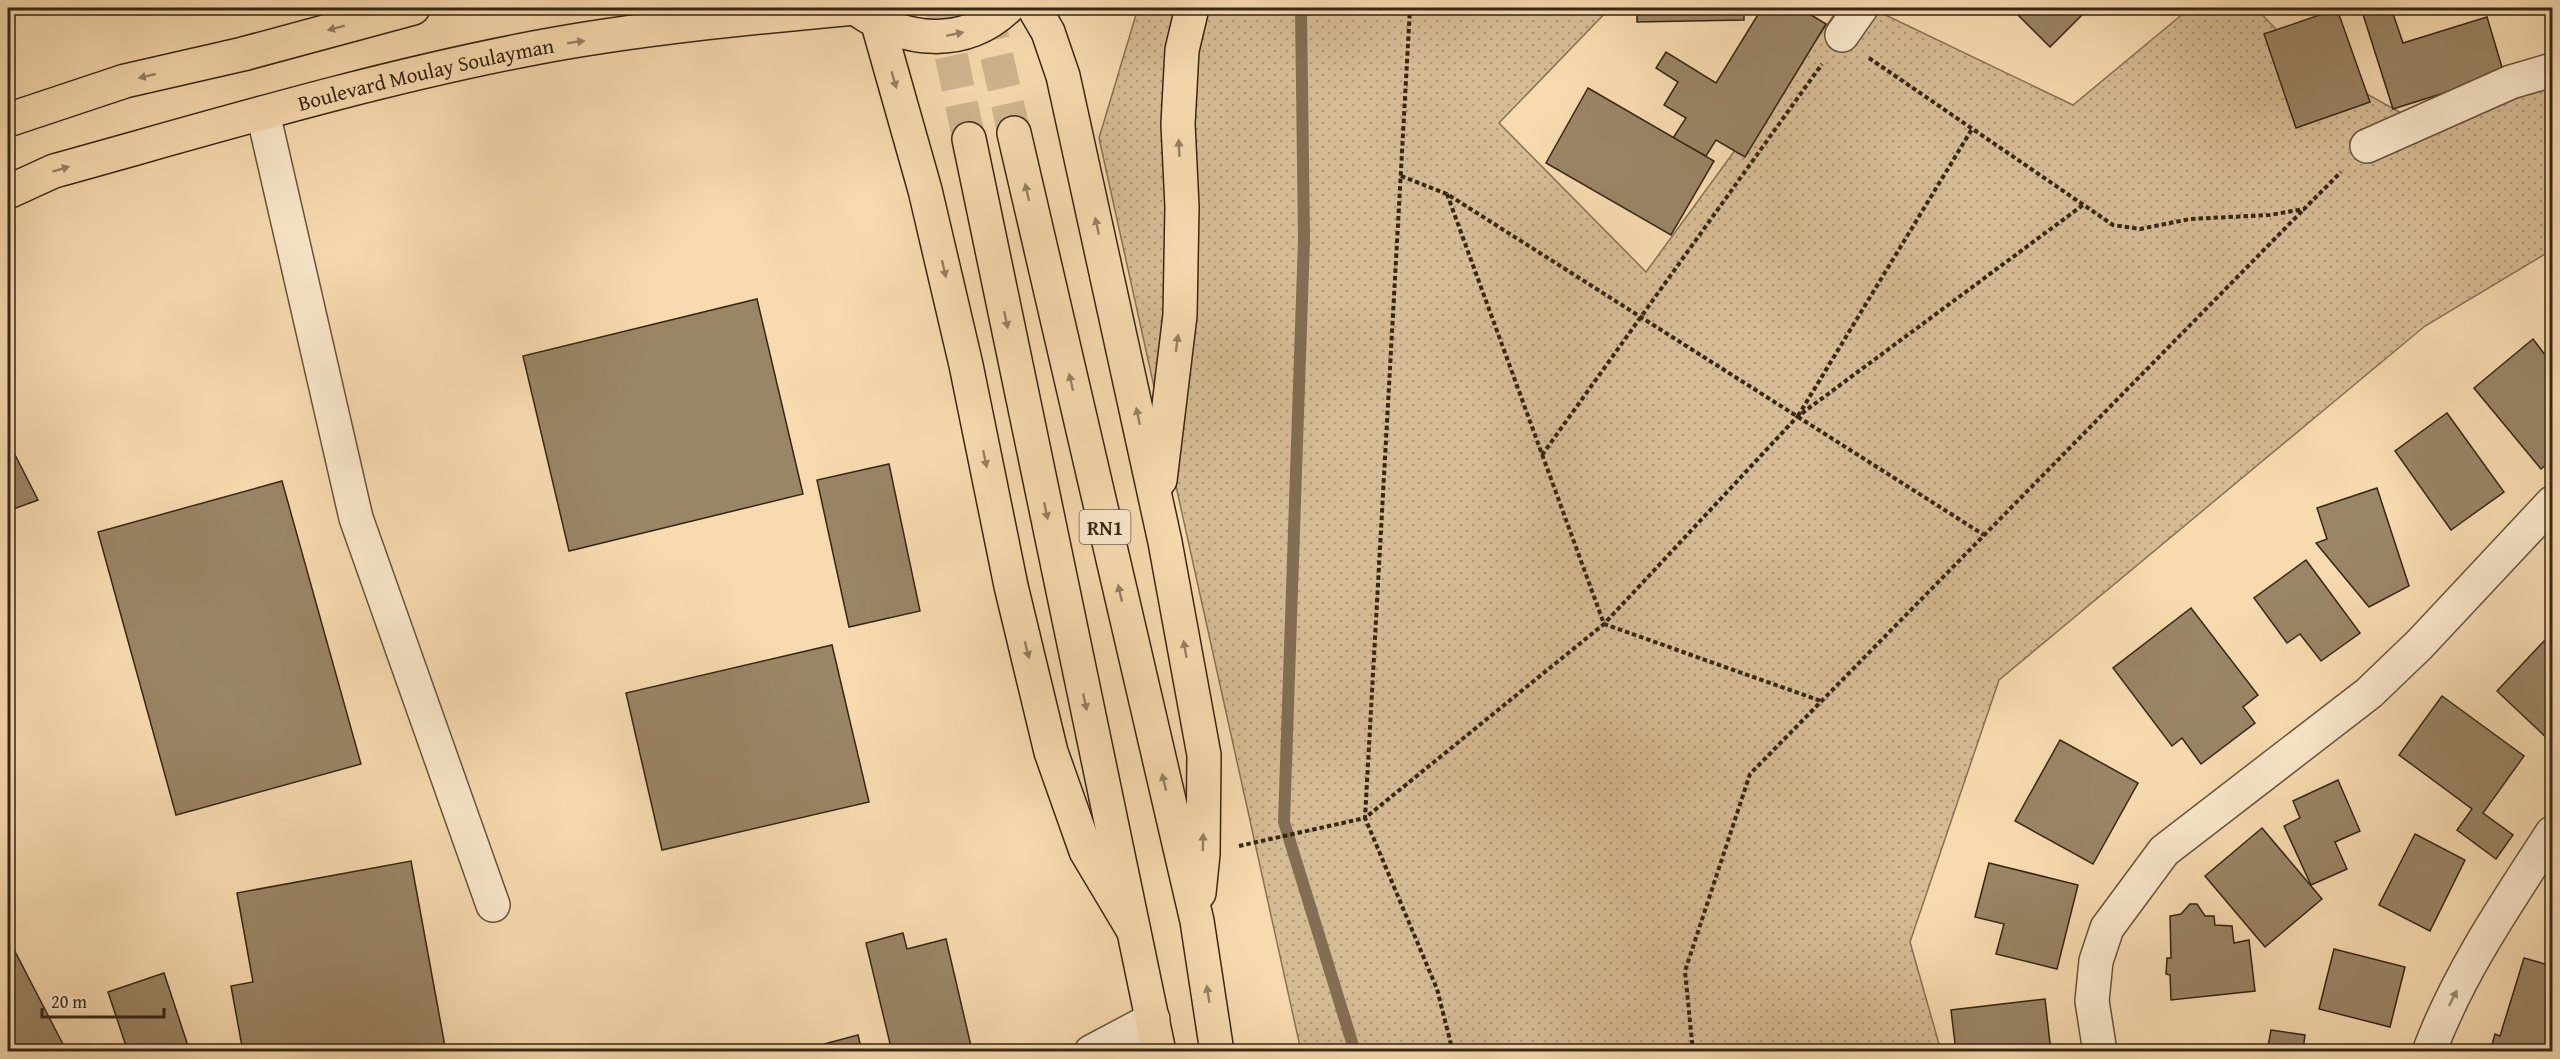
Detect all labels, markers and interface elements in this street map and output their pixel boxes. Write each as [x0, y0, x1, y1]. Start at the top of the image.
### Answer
one-way arrow [327, 24, 346, 34]
street label: Boulevard Moulay Soulayman [294, 29, 556, 118]
one-way arrow [946, 29, 965, 38]
one-way arrow [567, 38, 586, 47]
one-way arrow [890, 71, 899, 89]
one-way arrow [138, 72, 157, 82]
one-way arrow [1174, 139, 1184, 158]
one-way arrow [52, 164, 70, 173]
one-way arrow [1022, 183, 1032, 201]
one-way arrow [1092, 216, 1101, 235]
one-way arrow [939, 260, 949, 278]
one-way arrow [1002, 310, 1011, 329]
one-way arrow [1172, 333, 1181, 352]
one-way arrow [1066, 373, 1076, 391]
one-way arrow [1133, 407, 1143, 426]
one-way arrow [981, 450, 991, 469]
one-way arrow [1042, 501, 1051, 520]
road number: RN1 [1080, 510, 1130, 544]
one-way arrow [1115, 583, 1125, 602]
one-way arrow [1180, 639, 1189, 658]
one-way arrow [1022, 641, 1032, 659]
one-way arrow [1081, 692, 1091, 711]
one-way arrow [1159, 773, 1169, 792]
one-way arrow [1198, 833, 1208, 852]
scale bar [42, 981, 164, 1019]
one-way arrow [1204, 984, 1213, 1003]
text: 20 m [51, 988, 87, 1015]
one-way arrow [2447, 989, 2457, 1007]

